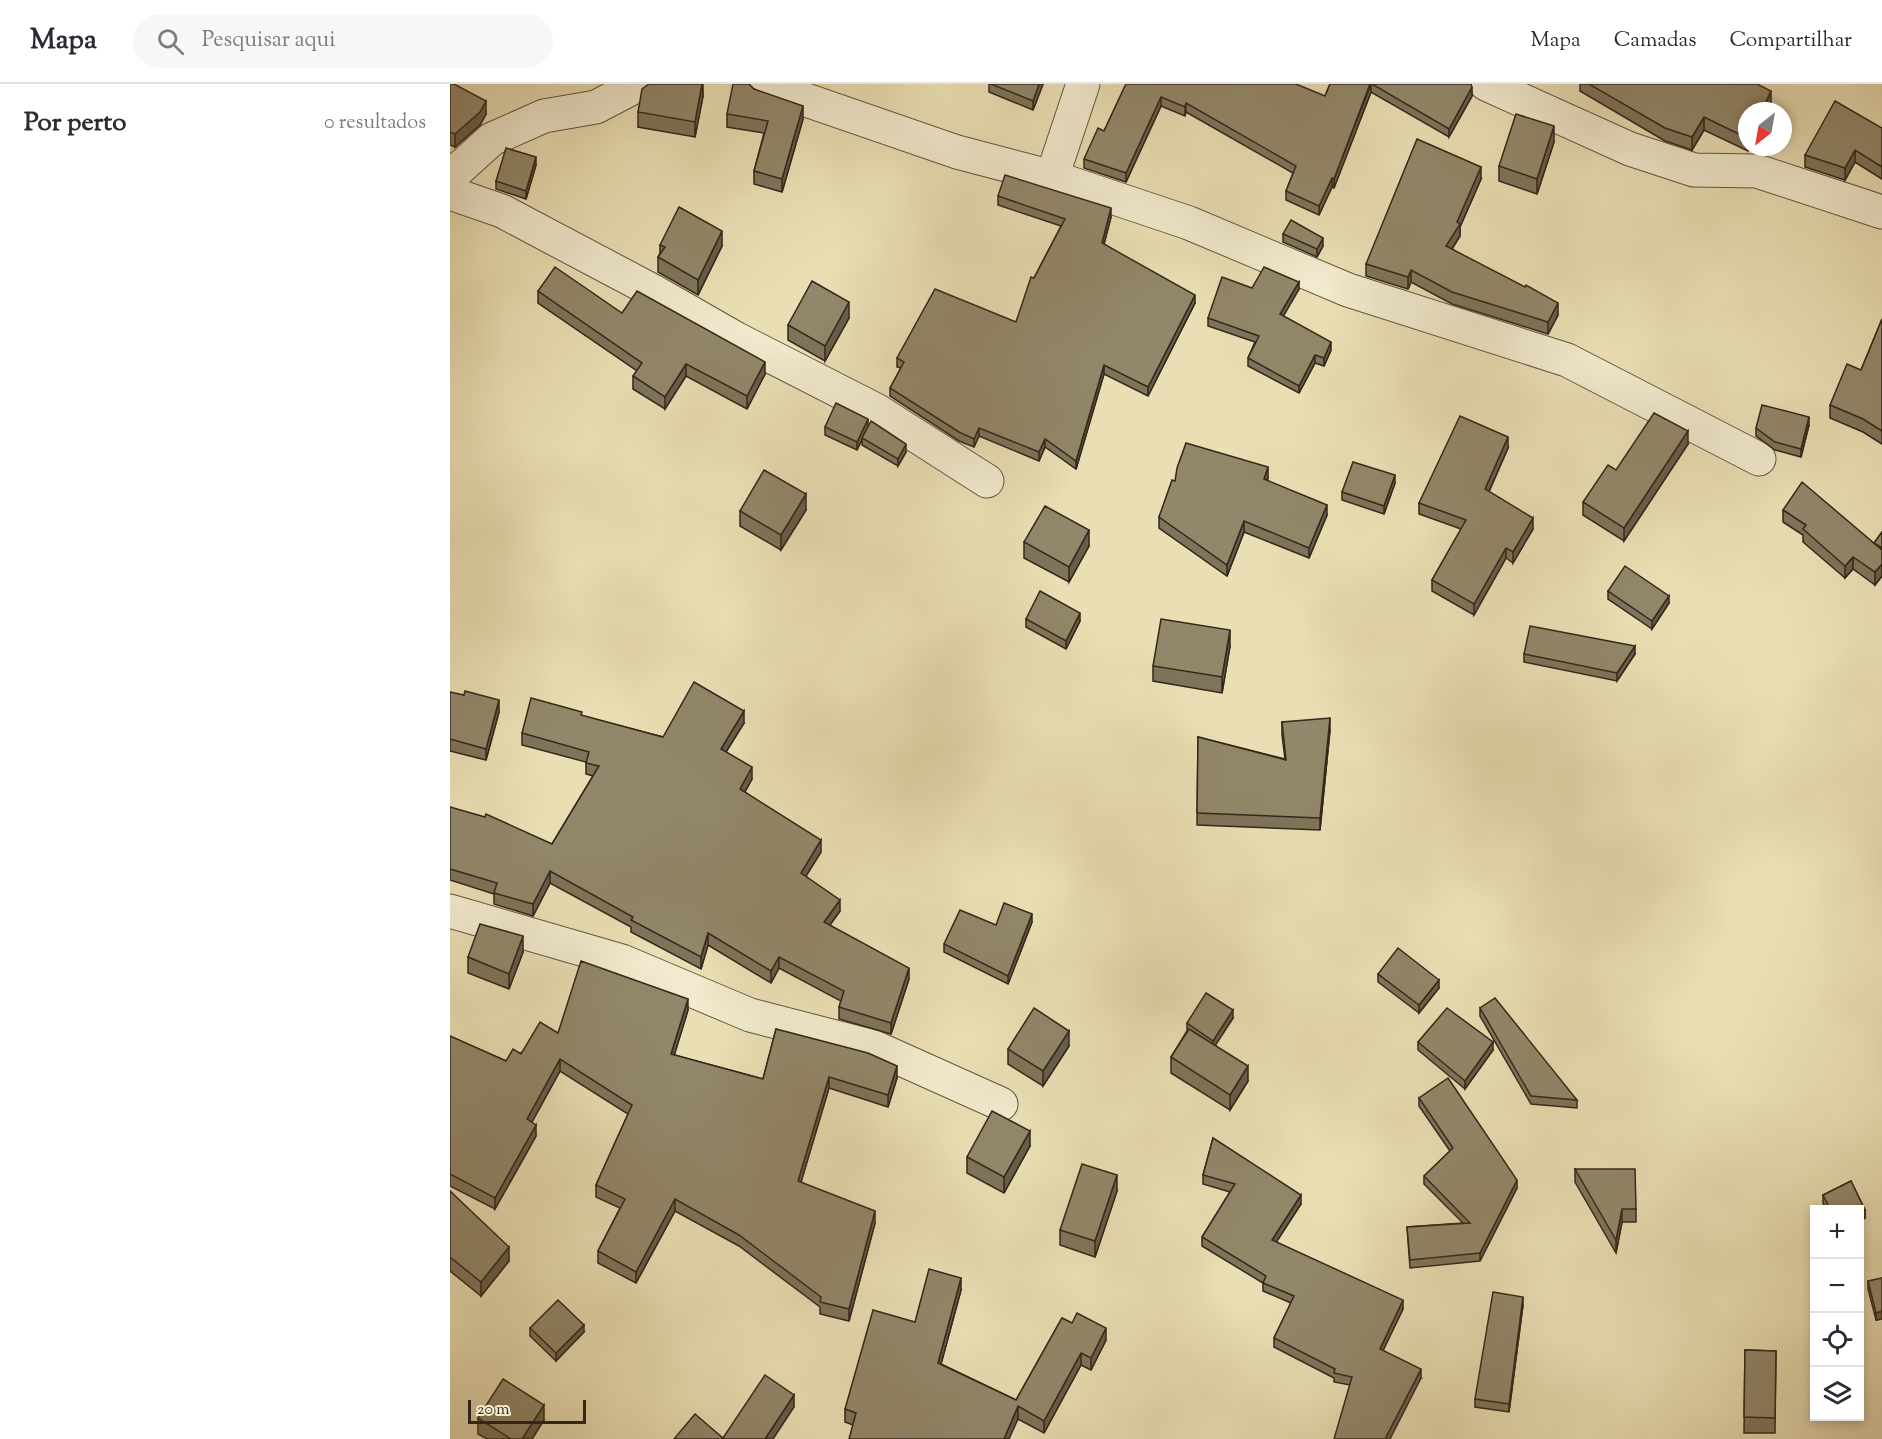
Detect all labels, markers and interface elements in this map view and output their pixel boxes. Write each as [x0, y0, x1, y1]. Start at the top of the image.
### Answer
search box [133, 14, 553, 68]
text: Mapa [30, 21, 97, 61]
icon: search [154, 25, 187, 58]
text: Pesquisar aqui [202, 25, 335, 57]
text: Mapa [1531, 26, 1581, 56]
text: Camadas [1614, 26, 1697, 56]
text: Compartilhar [1730, 26, 1852, 56]
north arrow [1738, 102, 1792, 156]
text: Por perto [24, 105, 126, 142]
text: 0 resultados [324, 109, 426, 138]
map controls [1810, 1205, 1864, 1421]
button: + [1810, 1205, 1864, 1259]
button: − [1810, 1259, 1864, 1313]
button: locate [1810, 1313, 1864, 1367]
button: layers [1810, 1367, 1864, 1421]
scale bar [468, 1397, 586, 1424]
text: 20 m [477, 1399, 510, 1422]

